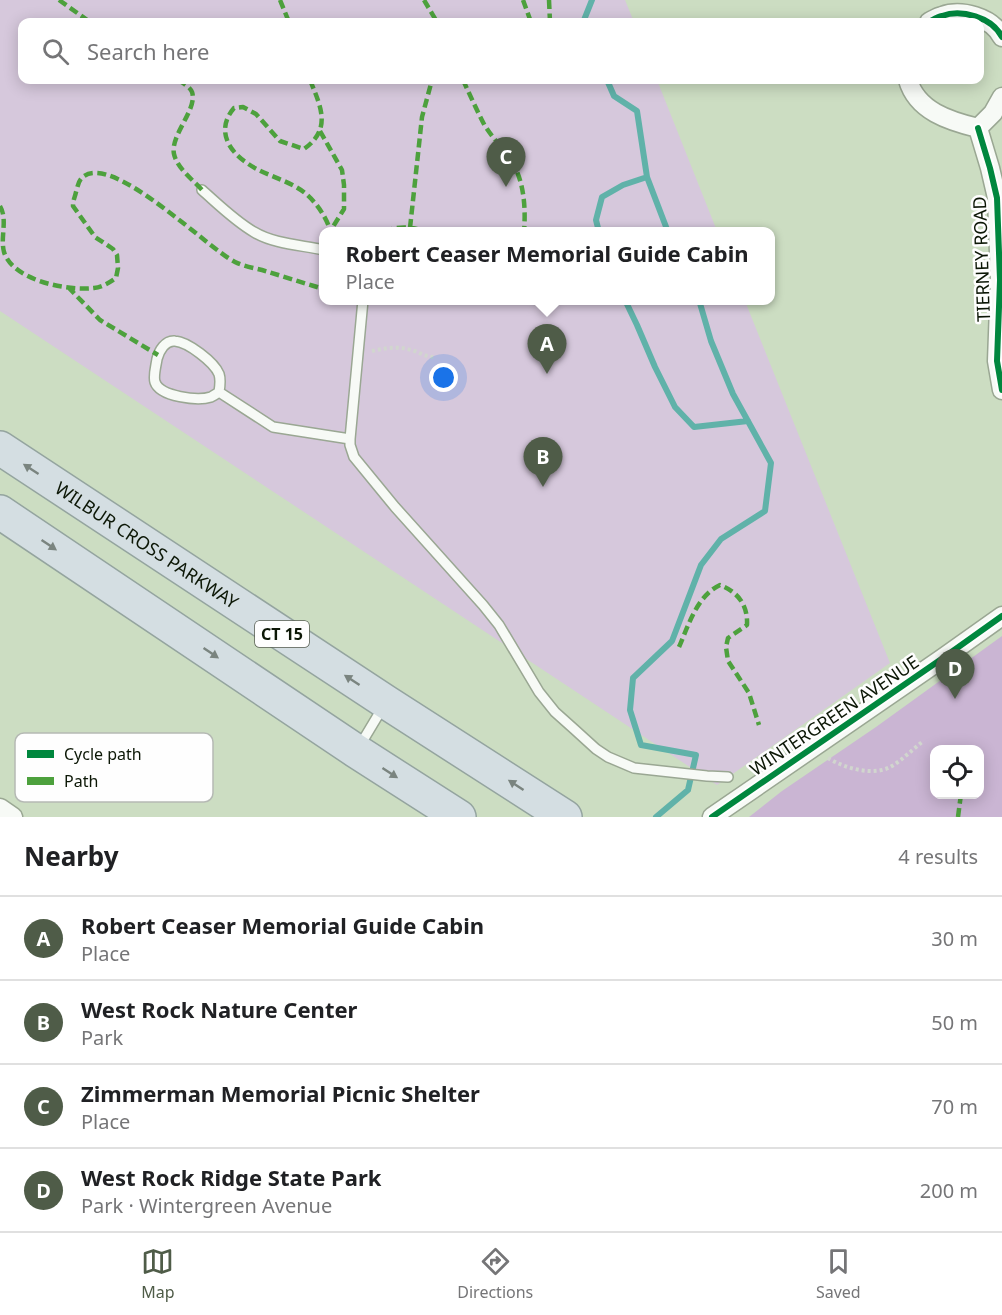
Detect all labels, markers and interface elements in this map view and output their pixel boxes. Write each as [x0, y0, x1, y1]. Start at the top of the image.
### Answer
search box [18, 18, 984, 84]
icon: search [39, 35, 72, 68]
text: Search here [87, 36, 209, 66]
pin: C [486, 138, 526, 187]
street label: TIERNEY ROAD [967, 196, 995, 322]
popup [319, 227, 775, 305]
text: Robert Ceaser Memorial Guide Cabin [345, 238, 749, 268]
text: Place [345, 268, 395, 295]
pin: A [528, 324, 566, 374]
your location [429, 363, 458, 392]
pin: B [524, 438, 562, 487]
one-way arrow [23, 463, 40, 474]
street label: WILBUR CROSS PARKWAY [51, 476, 244, 614]
one-way arrow [40, 539, 56, 551]
road number: CT 15 [255, 621, 309, 647]
one-way arrow [202, 648, 219, 659]
street label: WINTERGREEN AVENUE [745, 649, 923, 781]
pin: D [936, 650, 974, 699]
one-way arrow [344, 675, 360, 686]
legend [15, 733, 213, 802]
text: Cycle path [64, 743, 142, 765]
map controls [930, 745, 984, 799]
button: locate [930, 745, 984, 799]
one-way arrow [382, 767, 398, 779]
text: Path [64, 770, 98, 792]
one-way arrow [508, 780, 524, 791]
text: Nearby [24, 838, 119, 874]
text: 4 results [898, 843, 978, 870]
text: Robert Ceaser Memorial Guide Cabin [81, 910, 484, 940]
text: A [37, 925, 50, 952]
text: 30 m [931, 925, 978, 952]
text: Place [81, 940, 130, 967]
text: West Rock Nature Center [81, 994, 357, 1024]
text: B [37, 1009, 50, 1036]
text: 50 m [931, 1009, 978, 1036]
text: Park [81, 1024, 123, 1051]
text: Zimmerman Memorial Picnic Shelter [81, 1078, 480, 1108]
text: C [37, 1093, 50, 1120]
text: 70 m [931, 1093, 978, 1120]
text: Place [81, 1108, 130, 1135]
text: West Rock Ridge State Park [81, 1162, 381, 1192]
text: D [36, 1177, 51, 1204]
text: 200 m [920, 1177, 978, 1204]
text: Park · Wintergreen Avenue [81, 1192, 332, 1219]
tab: Map [141, 1245, 175, 1303]
tab: Directions [457, 1245, 533, 1303]
tab: Saved [816, 1245, 861, 1303]

